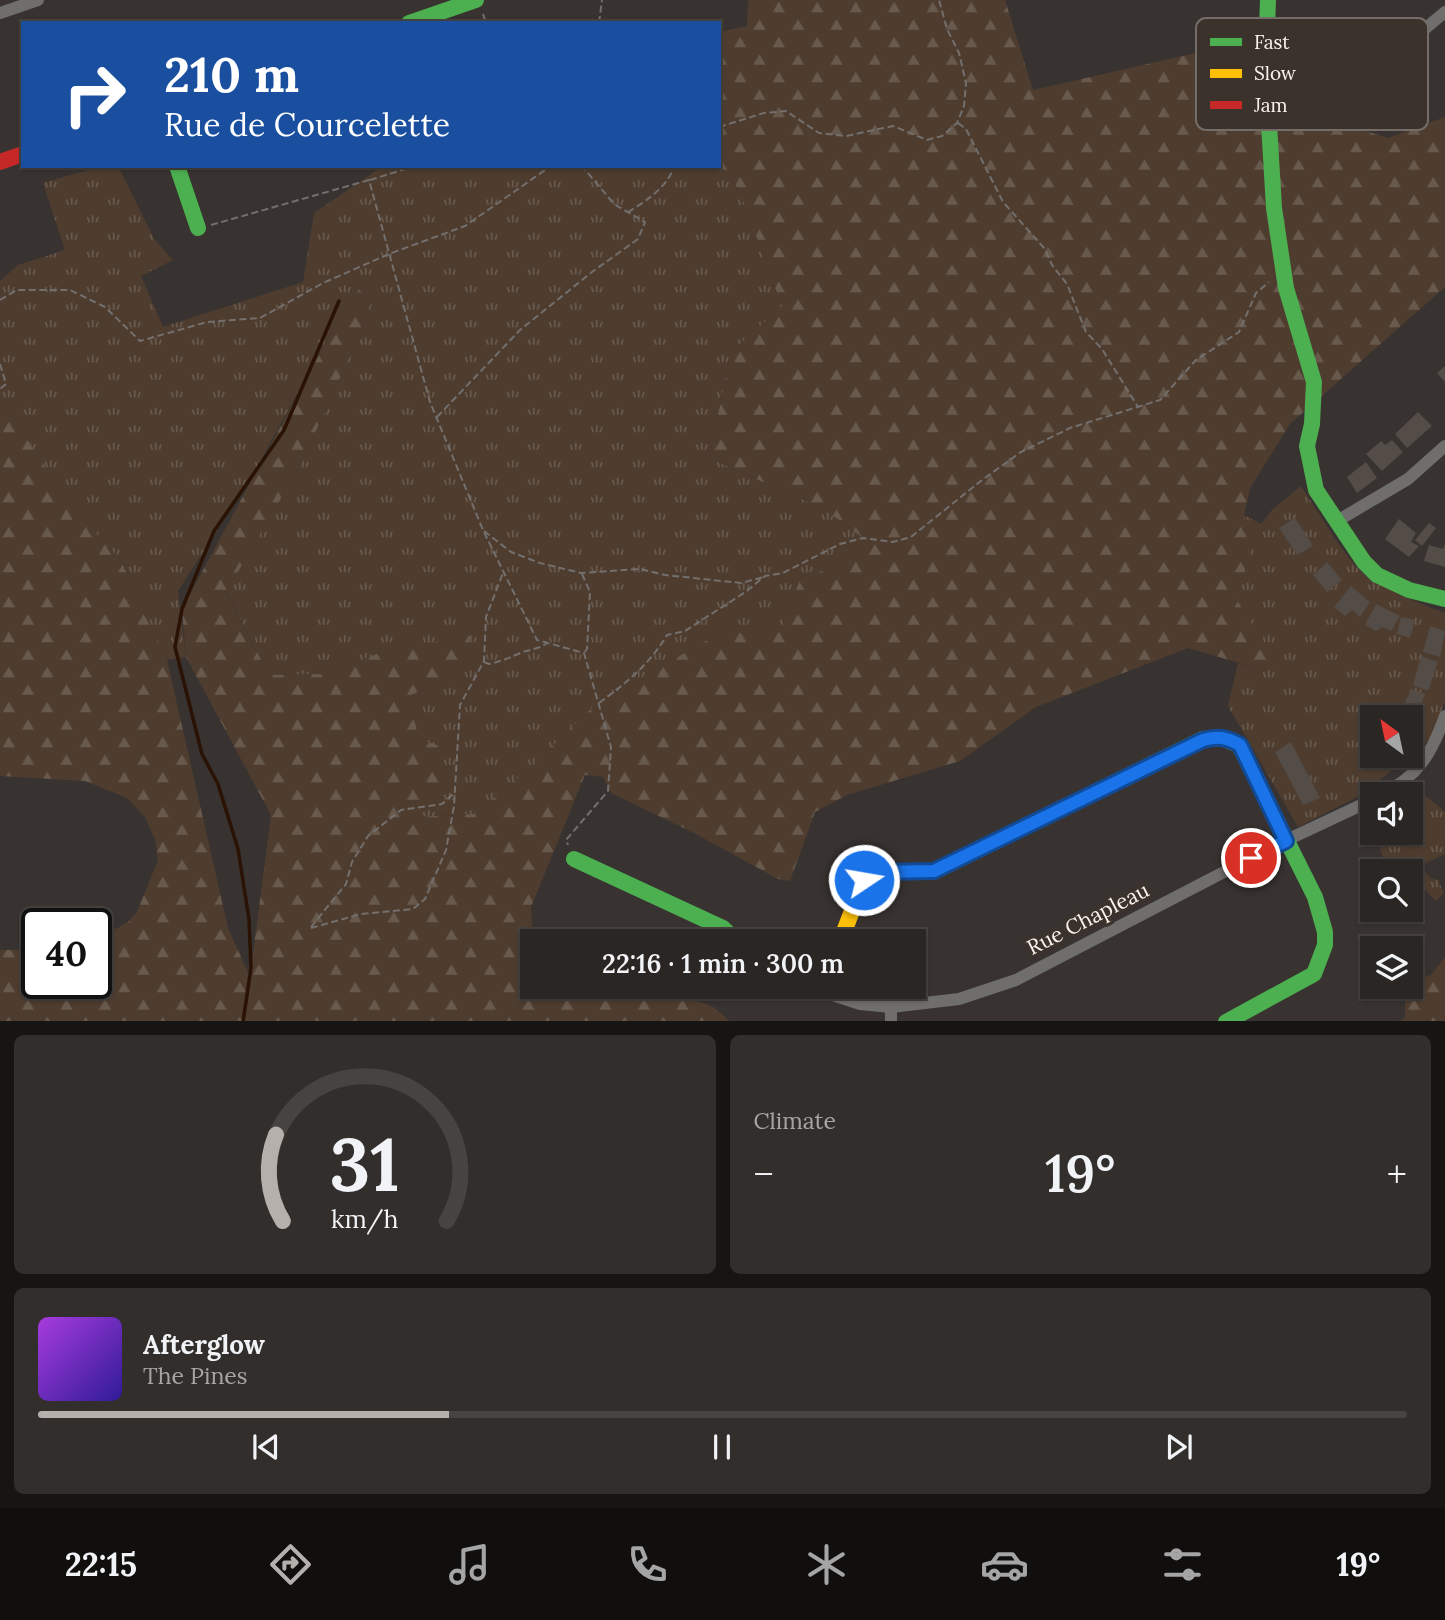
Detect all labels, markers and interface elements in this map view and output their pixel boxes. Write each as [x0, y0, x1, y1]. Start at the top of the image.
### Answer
legend [1196, 18, 1428, 130]
text: Fast [1254, 30, 1290, 54]
text: 210 m [164, 43, 299, 105]
icon: right [49, 49, 140, 140]
text: Slow [1254, 61, 1297, 85]
text: Jam [1253, 93, 1288, 117]
text: Rue de Courcelette [164, 104, 450, 145]
north arrow [1360, 705, 1423, 768]
map controls [1360, 705, 1423, 999]
button: sound [1360, 782, 1423, 845]
pin [1221, 828, 1281, 888]
icon: arrive [1232, 839, 1270, 877]
position arrow [827, 843, 901, 917]
button: search [1360, 859, 1423, 922]
street label: Rue Chapleau [1022, 876, 1153, 961]
speed limit sign: 40 [21, 908, 112, 999]
button: layers [1360, 936, 1423, 999]
text: 22:16 · 1 min · 300 m [602, 947, 844, 980]
text: Climate [754, 1106, 836, 1135]
text: 31 [330, 1118, 400, 1211]
text: 19° [1045, 1140, 1116, 1206]
text: − [754, 1150, 774, 1198]
text: + [1387, 1150, 1407, 1198]
text: km/h [331, 1202, 399, 1234]
text: Afterglow [143, 1328, 265, 1361]
text: The Pines [143, 1361, 248, 1390]
icon: previous [247, 1428, 285, 1466]
icon: pause [703, 1428, 741, 1466]
icon: next [1160, 1428, 1198, 1466]
icon: directions [266, 1540, 315, 1589]
icon: music [445, 1540, 494, 1589]
icon: phone [623, 1540, 672, 1589]
icon: climate [802, 1540, 851, 1589]
icon: car [980, 1540, 1029, 1589]
icon: filters [1158, 1540, 1207, 1589]
text: 22:15 [65, 1544, 137, 1585]
text: 19° [1337, 1544, 1380, 1585]

